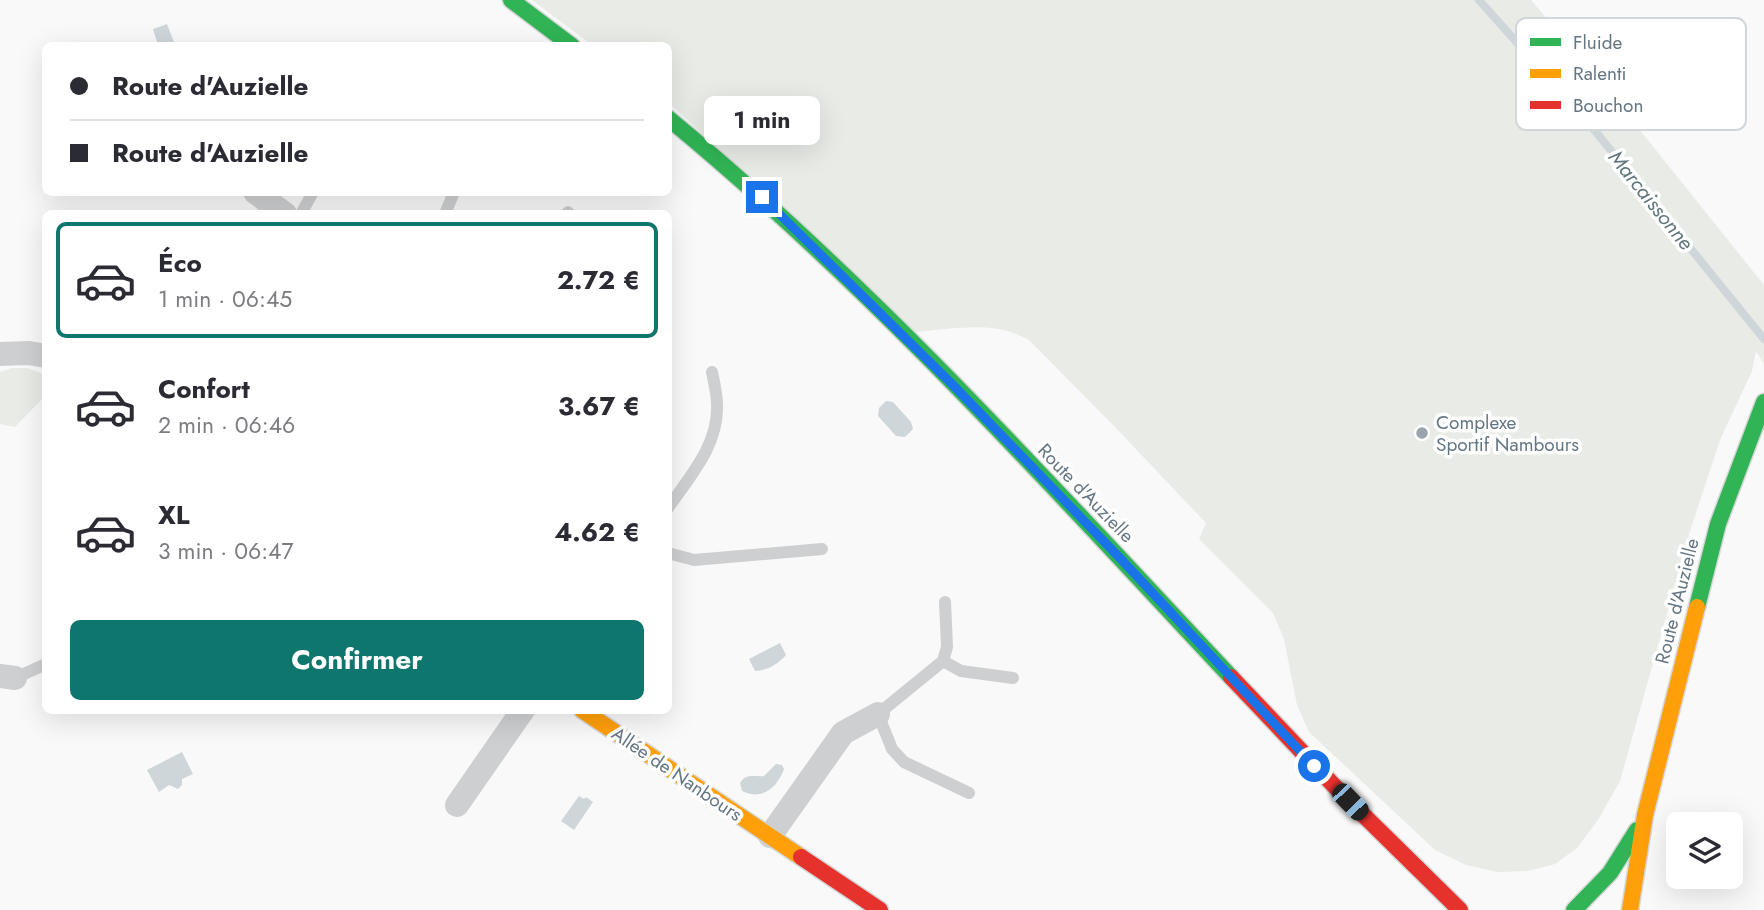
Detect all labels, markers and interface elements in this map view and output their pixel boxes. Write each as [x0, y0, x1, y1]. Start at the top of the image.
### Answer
legend [1516, 18, 1746, 130]
text: Fluide [1573, 29, 1623, 56]
text: Ralenti [1573, 60, 1626, 87]
text: Route d'Auzielle [112, 67, 308, 105]
text: Bouchon [1573, 92, 1643, 119]
callout: 1 min [704, 96, 820, 144]
text: 1 min [733, 103, 791, 137]
text: Route d'Auzielle [112, 134, 308, 172]
water label: Marcaissonne [1601, 144, 1701, 257]
route end [746, 181, 778, 213]
text: Éco [158, 244, 202, 282]
icon: car [74, 249, 137, 312]
text: 2.72 € [557, 261, 640, 299]
text: 1 min · 06:45 [158, 282, 292, 316]
text: Confort [158, 370, 250, 408]
icon: car [74, 375, 137, 438]
text: 3.67 € [558, 387, 640, 425]
text: 2 min · 06:46 [158, 408, 295, 442]
place label: Complexe Sportif Nambours [1436, 409, 1579, 458]
marker: Complexe Sportif Nambours [1414, 425, 1430, 441]
street label: Route d'Auzielle [1032, 437, 1141, 549]
text: XL [158, 496, 190, 534]
icon: car [74, 501, 137, 564]
text: 4.62 € [554, 513, 640, 551]
text: 3 min · 06:47 [158, 534, 294, 568]
street label: Route d'Auzielle [1648, 535, 1706, 667]
button: Confirmer [70, 620, 644, 700]
street label: Allée de Nanbours [606, 720, 748, 828]
route start [1298, 750, 1330, 782]
car [1328, 780, 1373, 824]
map controls [1666, 812, 1743, 889]
button: layers [1666, 812, 1743, 889]

